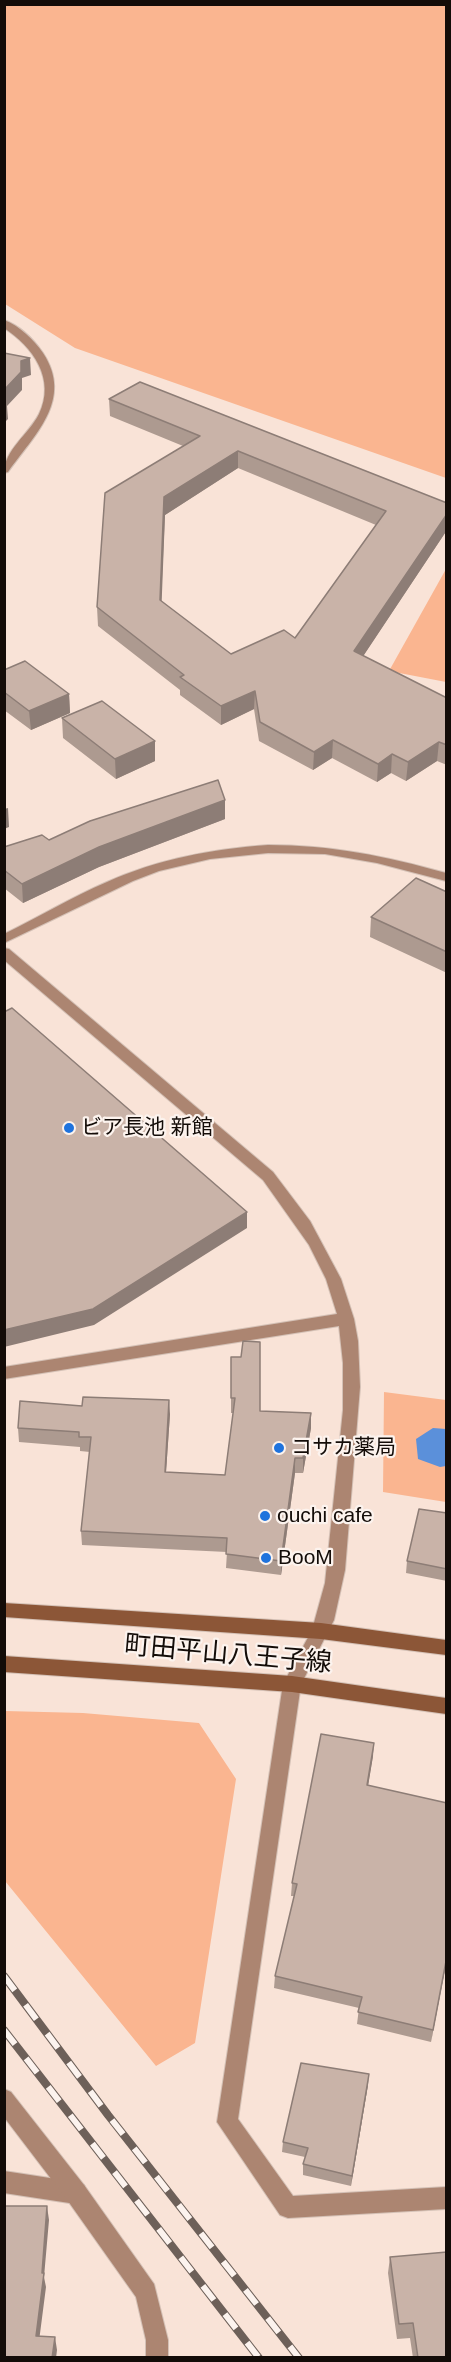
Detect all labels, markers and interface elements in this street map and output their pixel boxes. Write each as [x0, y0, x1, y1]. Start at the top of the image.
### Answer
place label: ビア長池 新館 [81, 1115, 213, 1141]
marker: ビア長池 新館 [62, 1121, 76, 1135]
place label: コサカ薬局 [291, 1435, 396, 1461]
marker: コサカ薬局 [272, 1441, 286, 1455]
place label: ouchi cafe [277, 1503, 373, 1529]
marker: ouchi cafe [258, 1509, 272, 1523]
place label: BooM [278, 1545, 333, 1571]
marker: BooM [259, 1551, 273, 1565]
street label: 町田平山八王子線 [123, 1630, 333, 1680]

